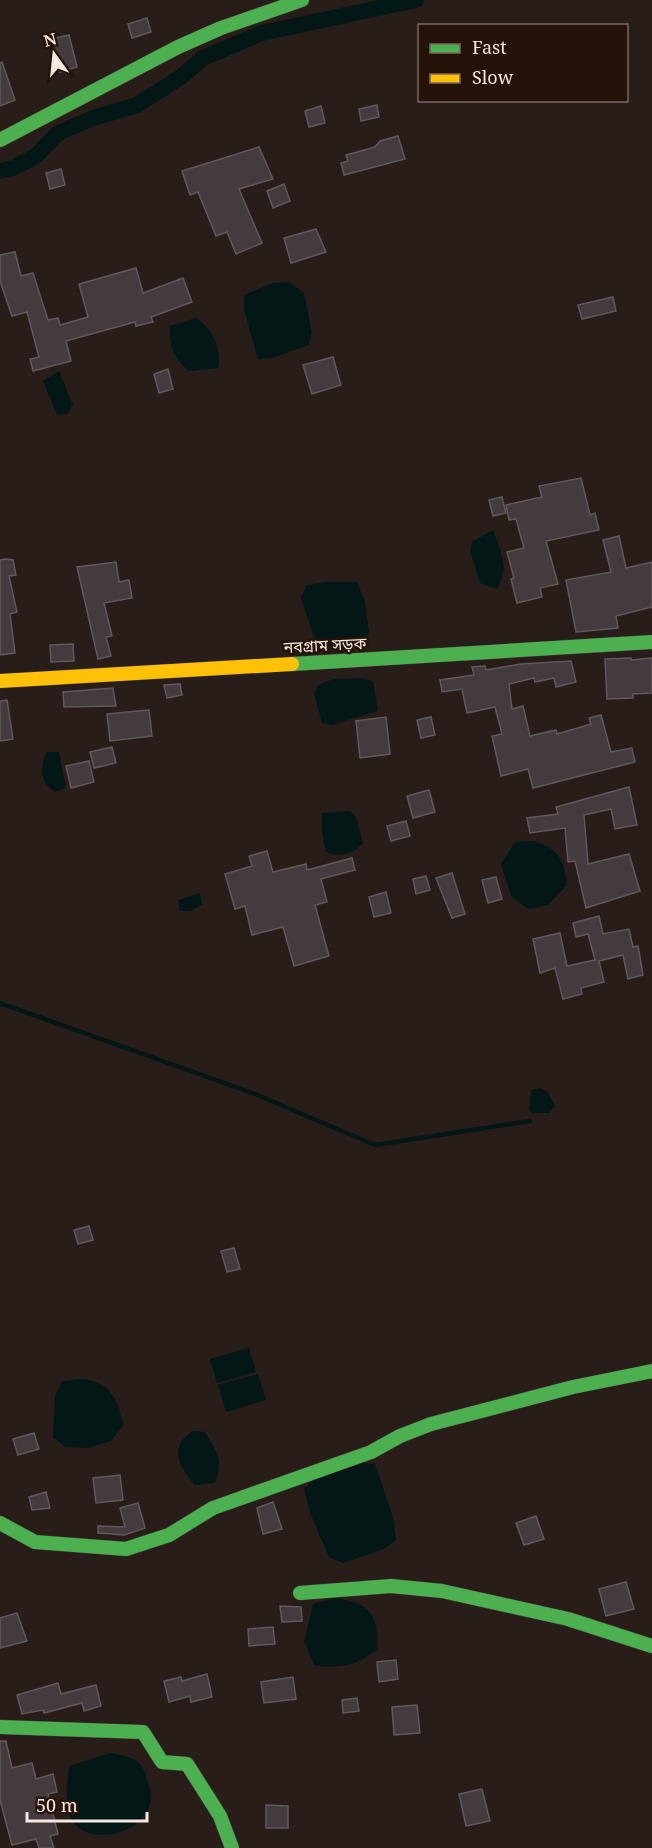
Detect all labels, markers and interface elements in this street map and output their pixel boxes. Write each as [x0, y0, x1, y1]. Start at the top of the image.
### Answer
north arrow [24, 24, 84, 84]
legend [418, 24, 628, 102]
text: N [41, 27, 59, 52]
text: Fast [472, 35, 507, 59]
text: Slow [472, 65, 514, 89]
street label: নবগ্রাম সড়ক [282, 632, 368, 658]
scale bar [27, 1785, 147, 1823]
text: 50 m [36, 1793, 78, 1817]

